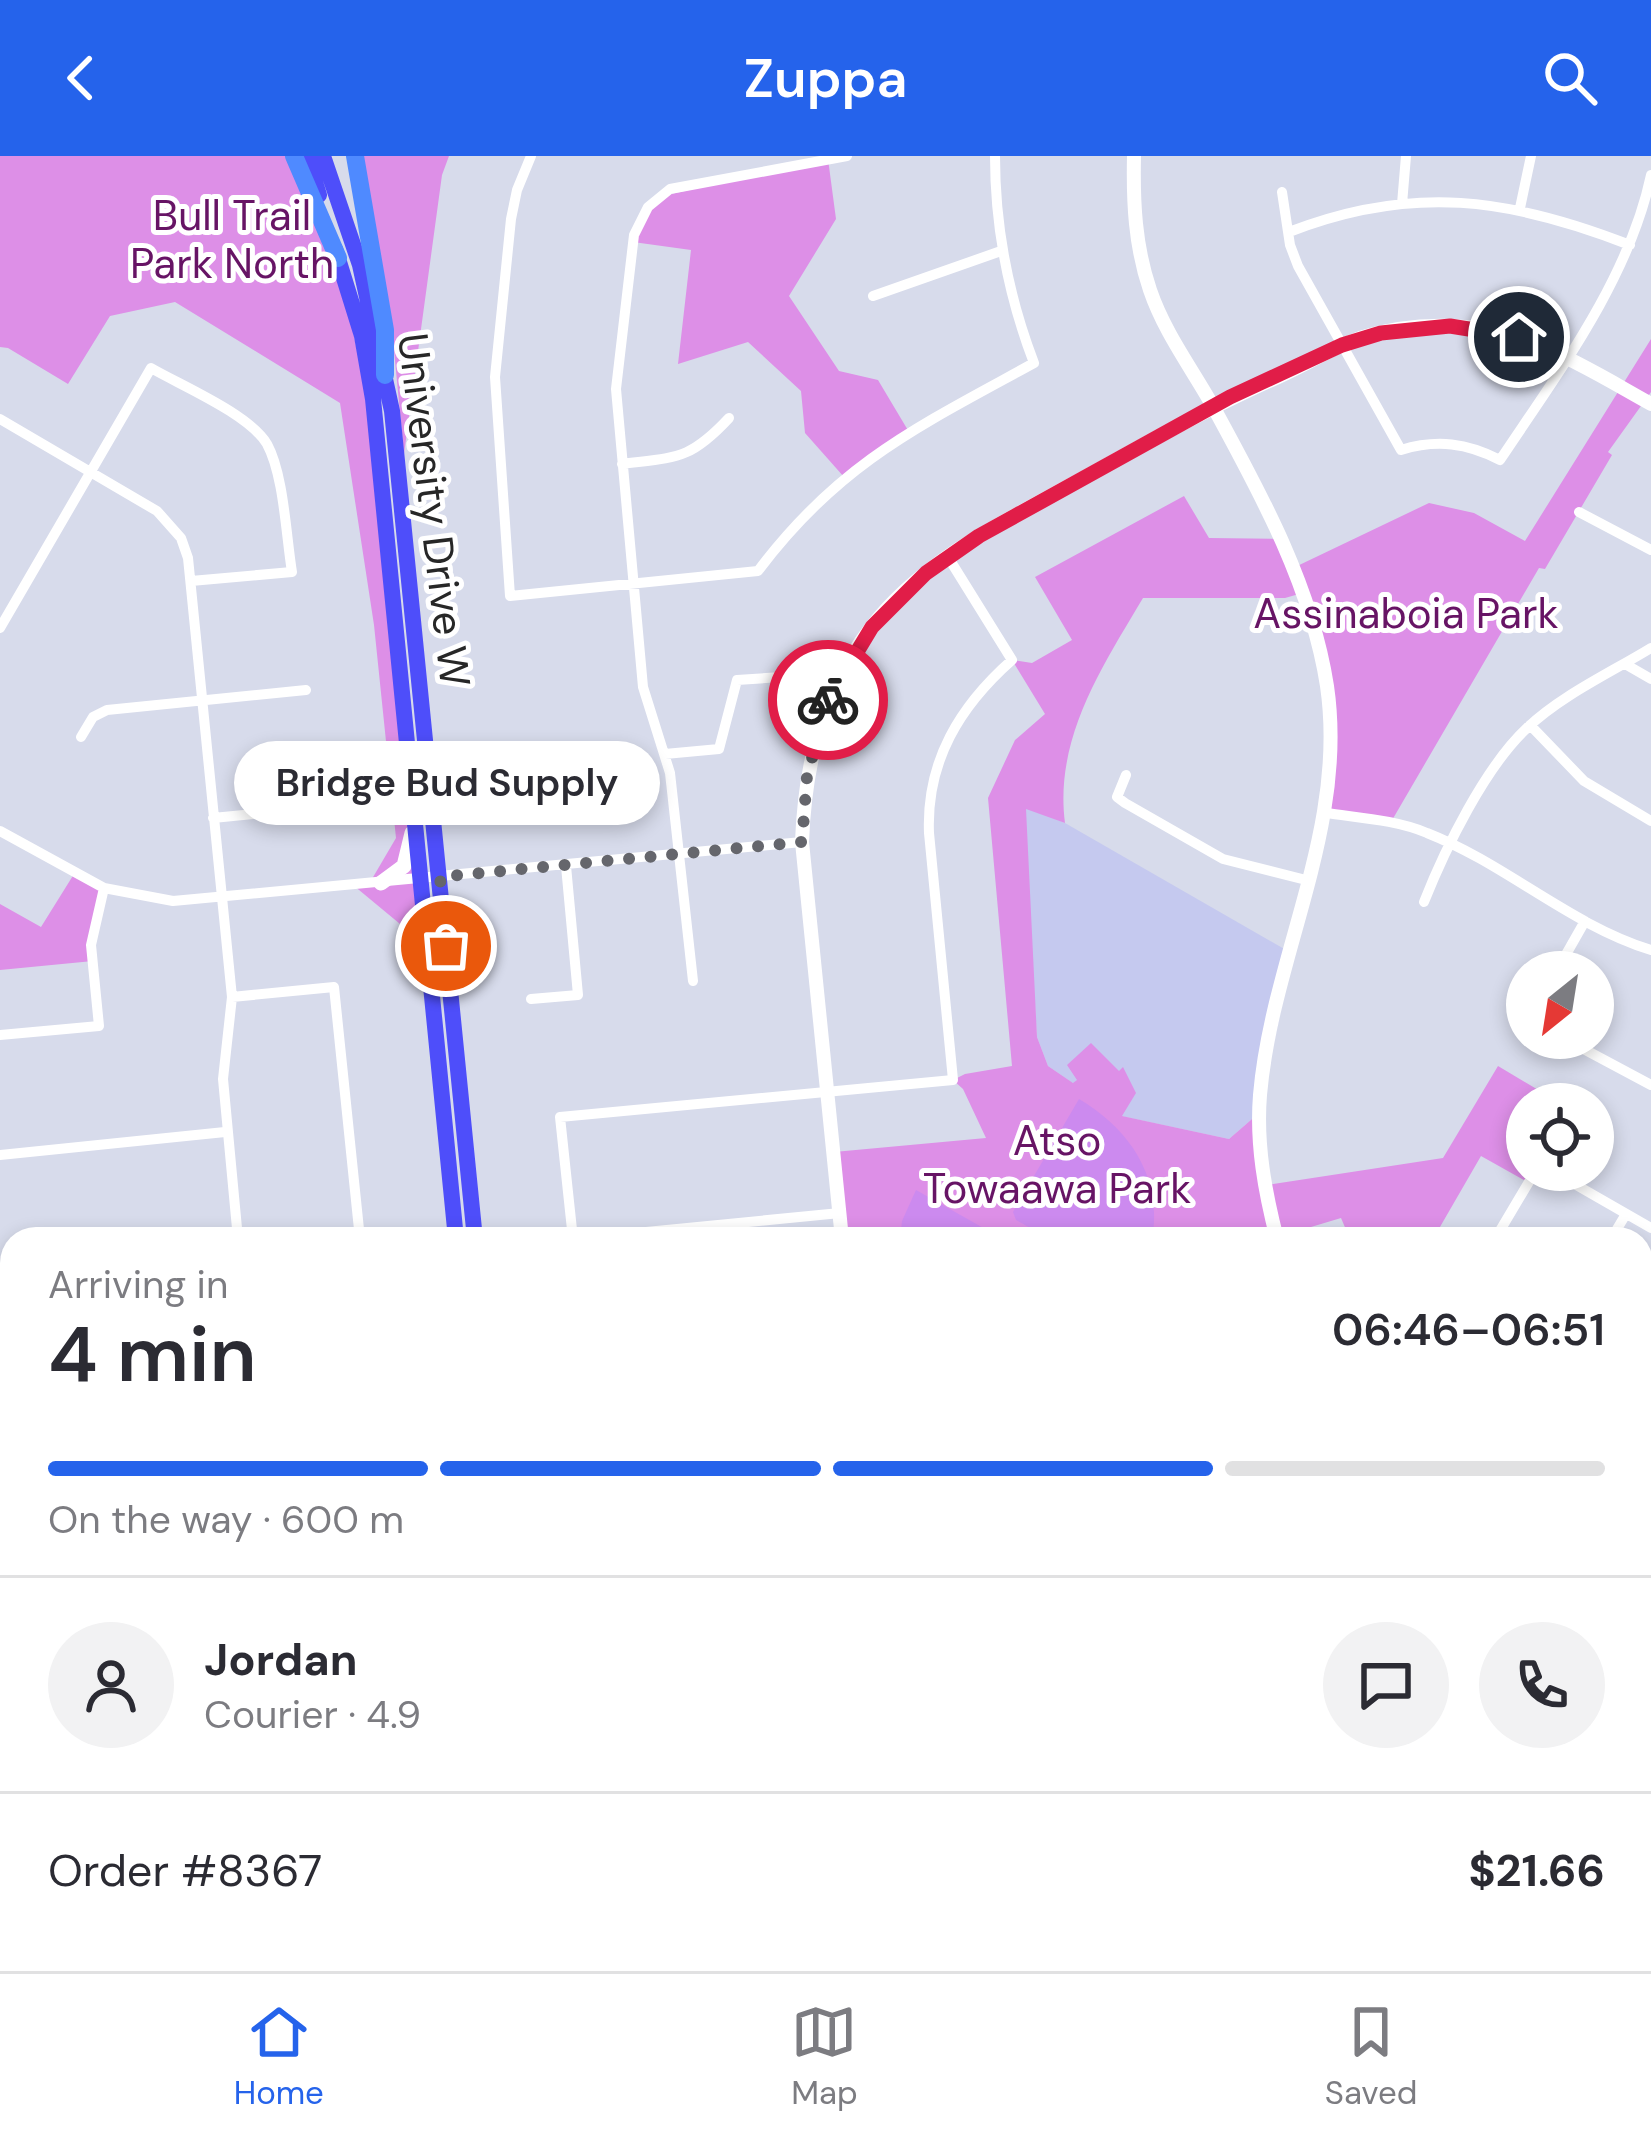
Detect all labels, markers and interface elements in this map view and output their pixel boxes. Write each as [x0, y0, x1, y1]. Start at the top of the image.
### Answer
text: Zuppa [744, 43, 908, 114]
icon: back [48, 45, 114, 111]
icon: search [1537, 45, 1603, 111]
park label: Bull Trail Park North [130, 188, 334, 291]
pin [1468, 286, 1570, 388]
icon: home [1486, 304, 1552, 370]
street label: University Drive W [385, 330, 483, 690]
park label: Assinaboia Park [1253, 586, 1559, 641]
courier [768, 640, 888, 760]
icon: bike [795, 667, 861, 733]
callout: Bridge Bud Supply [233, 742, 659, 826]
text: Bridge Bud Supply [275, 757, 619, 808]
pin [395, 895, 497, 997]
icon: bag [413, 913, 479, 979]
north arrow [1506, 951, 1614, 1059]
map controls [1506, 951, 1614, 1191]
button: locate [1506, 1083, 1614, 1191]
park label: Atso Towaawa Park [923, 1113, 1191, 1216]
text: Arriving in [48, 1259, 228, 1310]
text: 06:46–06:51 [1332, 1300, 1605, 1359]
text: 4 min [48, 1304, 257, 1405]
text: On the way · 600 m [48, 1494, 404, 1545]
button: person [48, 1622, 174, 1748]
button: chat [1323, 1622, 1449, 1748]
button: phone [1479, 1622, 1605, 1748]
text: Jordan [204, 1630, 357, 1689]
text: Courier · 4.9 [204, 1689, 421, 1740]
text: Order #8367 [48, 1841, 322, 1900]
text: $21.66 [1468, 1841, 1605, 1900]
tab: Home [234, 1999, 324, 2114]
tab: Map [791, 1999, 858, 2114]
tab: Saved [1325, 1999, 1417, 2114]

